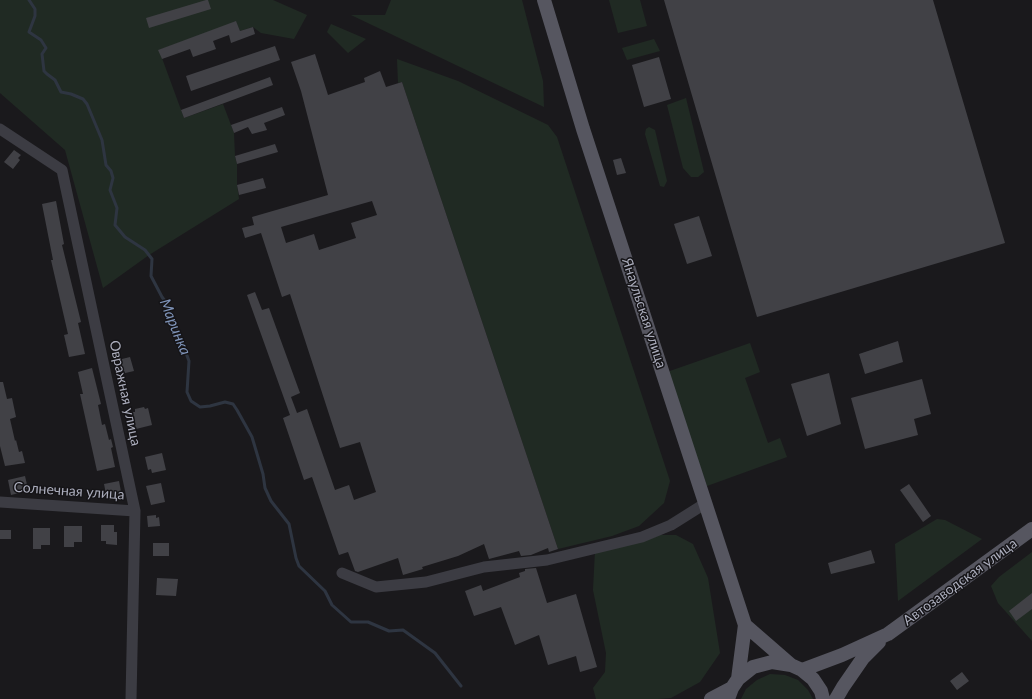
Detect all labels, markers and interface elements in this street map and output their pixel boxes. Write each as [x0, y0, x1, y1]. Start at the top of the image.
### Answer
street label: Янаульская улица [618, 256, 670, 370]
water label: Маринка [156, 296, 194, 358]
street label: Овражная улица [106, 339, 144, 447]
street label: Солнечная улица [13, 479, 125, 503]
street label: Автозаводская улица [900, 535, 1020, 629]

